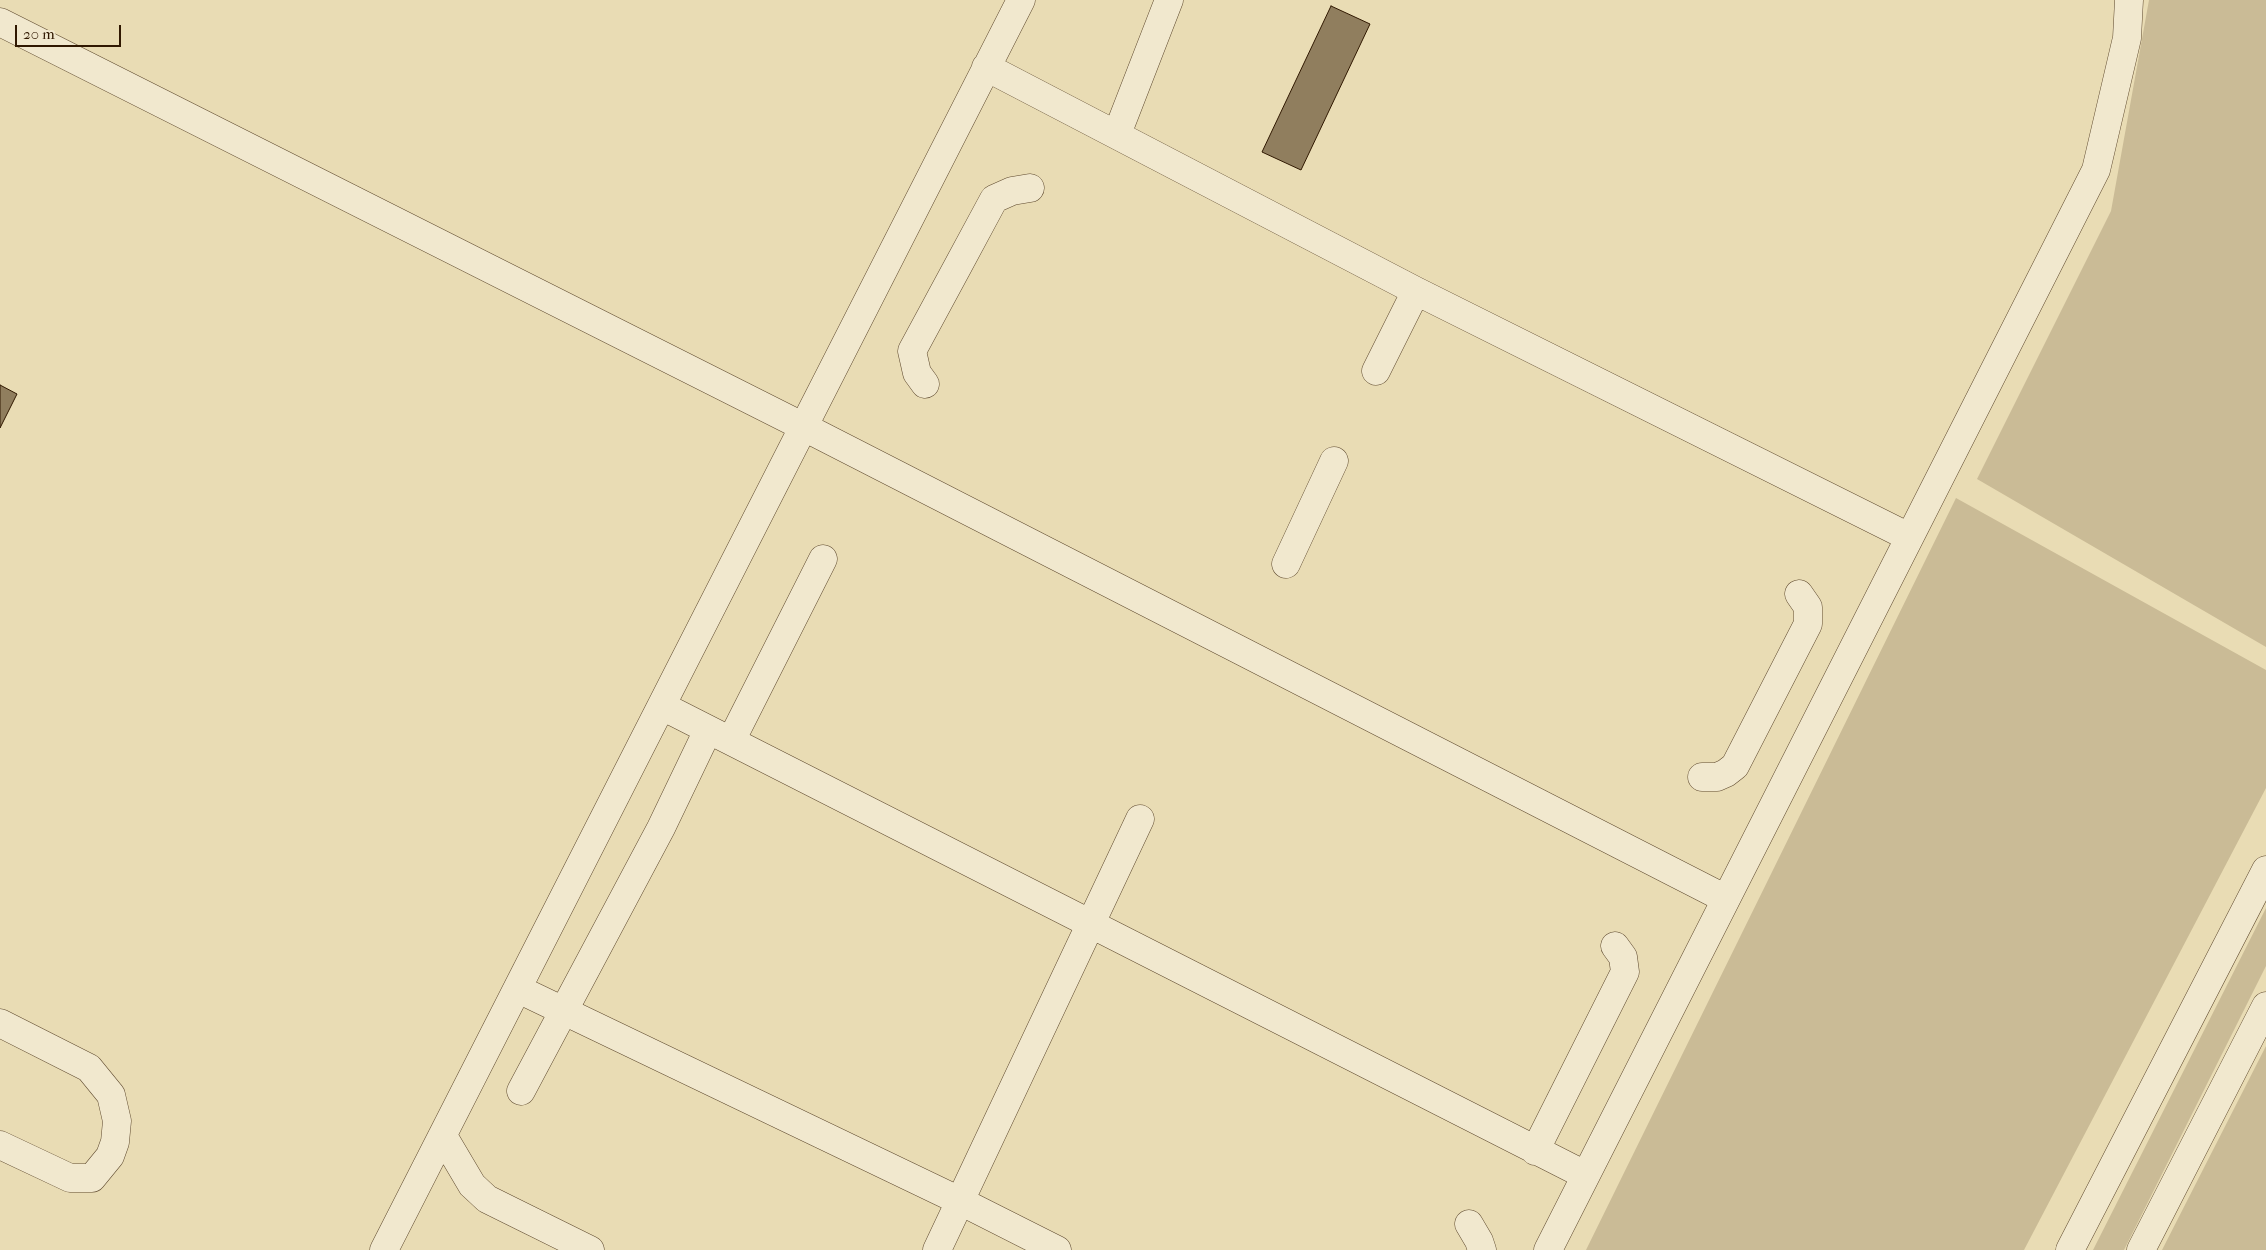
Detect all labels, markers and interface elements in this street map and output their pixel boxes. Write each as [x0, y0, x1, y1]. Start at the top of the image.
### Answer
scale bar [18, 15, 124, 47]
text: 20 m [23, 25, 55, 43]

